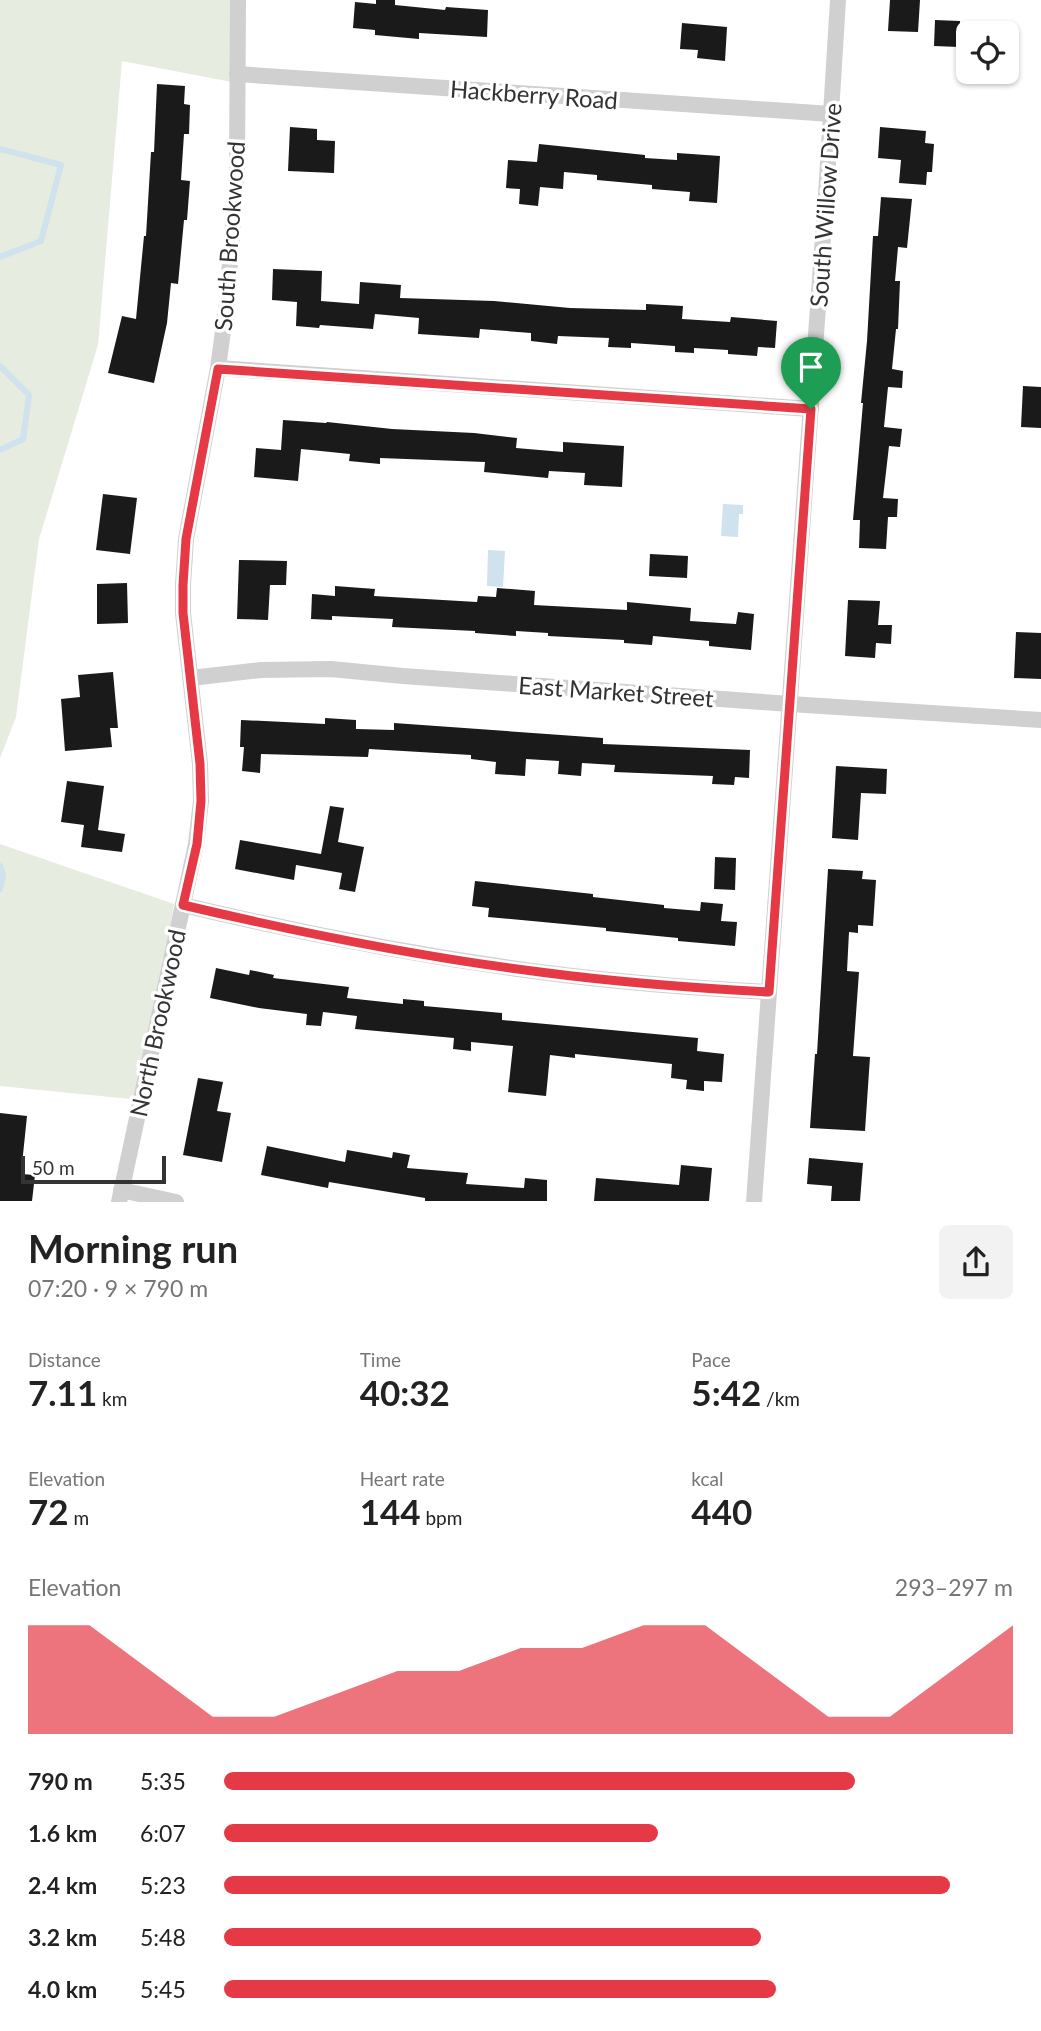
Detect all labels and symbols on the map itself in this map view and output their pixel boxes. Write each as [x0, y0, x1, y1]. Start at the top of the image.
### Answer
street label: Hackberry Road [449, 74, 619, 114]
street label: South Willow Drive [803, 102, 847, 308]
street label: South Brookwood [208, 140, 250, 332]
pin [781, 337, 841, 409]
street label: East Market Street [518, 670, 715, 712]
street label: North Brookwood [123, 927, 191, 1119]
scale bar [21, 1153, 166, 1184]

